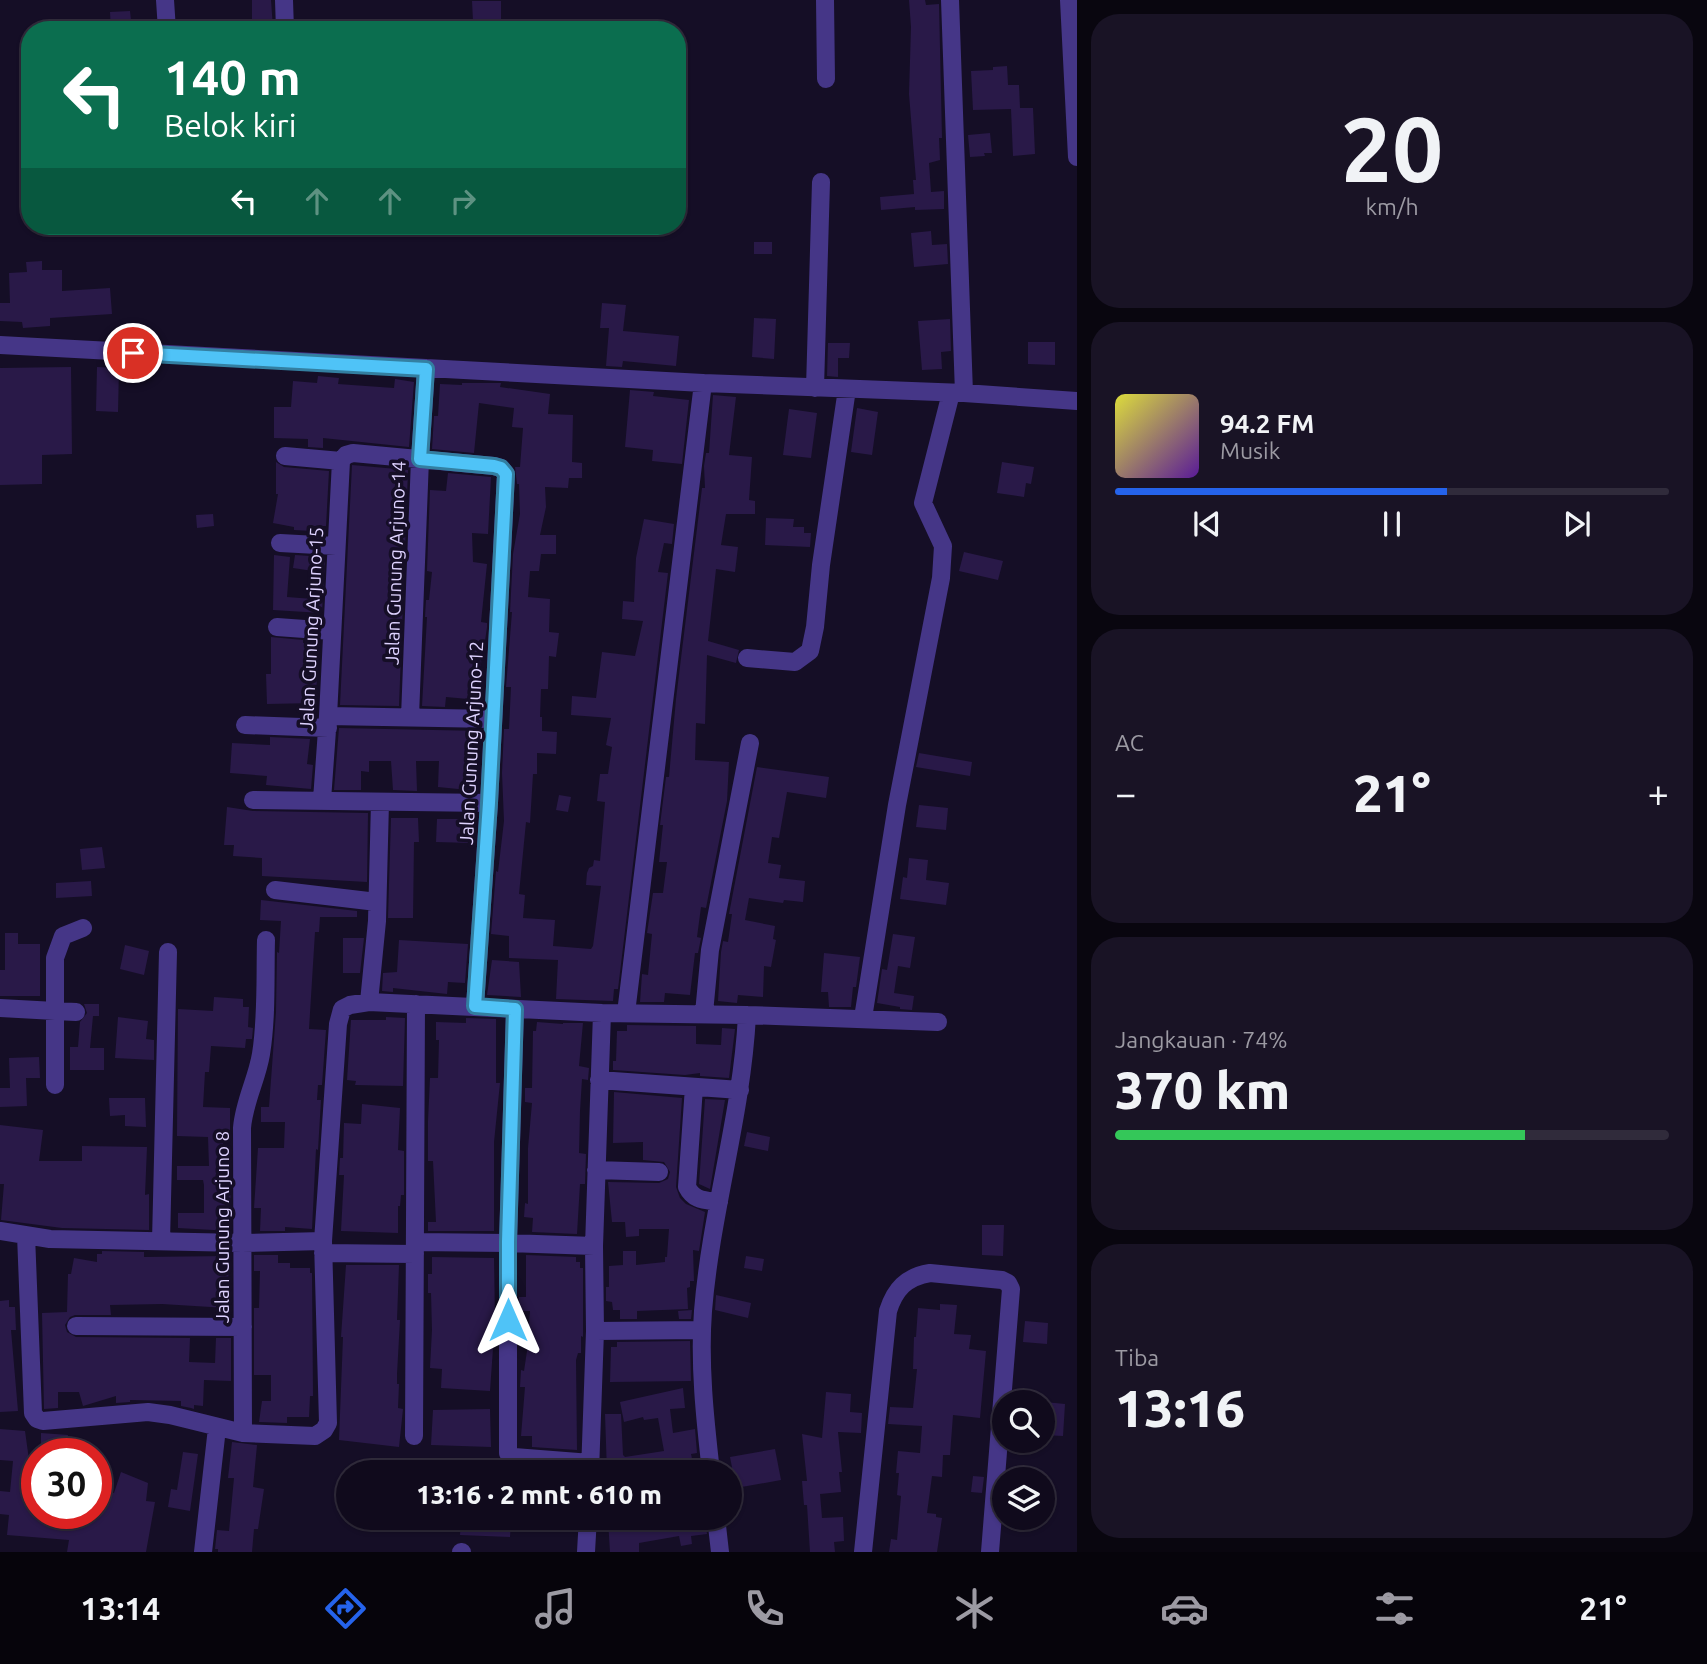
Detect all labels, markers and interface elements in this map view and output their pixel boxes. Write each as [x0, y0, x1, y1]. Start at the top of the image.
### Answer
icon: left [49, 49, 140, 140]
text: 140 m [164, 49, 301, 104]
text: 20 [1341, 97, 1443, 199]
text: Belok kiri [164, 107, 296, 143]
icon: left [225, 182, 263, 220]
icon: ahead [298, 182, 336, 220]
icon: ahead [371, 182, 409, 220]
icon: right [444, 182, 482, 220]
text: km/h [1365, 194, 1419, 219]
pin [103, 323, 163, 383]
icon: arrive [114, 334, 152, 372]
text: 94.2 FM [1220, 409, 1314, 438]
text: Musik [1220, 438, 1280, 463]
street label: Jalan Gunung Arjuno-14 [380, 461, 410, 665]
icon: previous [1188, 505, 1226, 543]
icon: pause [1373, 505, 1411, 543]
icon: next [1558, 505, 1596, 543]
street label: Jalan Gunung Arjuno-15 [295, 526, 327, 732]
street label: Jalan Gunung Arjuno-12 [455, 640, 487, 846]
text: AC [1115, 730, 1144, 755]
text: 21° [1353, 764, 1431, 822]
text: − [1115, 772, 1136, 814]
text: + [1648, 772, 1669, 814]
text: Jangkauan · 74% [1115, 1027, 1287, 1052]
text: 370 km [1115, 1061, 1290, 1119]
street label: Jalan Gunung Arjuno 8 [211, 1131, 233, 1323]
position arrow [471, 1283, 545, 1357]
text: Tiba [1115, 1345, 1159, 1370]
text: 13:16 [1115, 1379, 1245, 1437]
map controls [992, 1390, 1055, 1530]
button: search [992, 1390, 1055, 1453]
speed limit sign: 30 [21, 1438, 112, 1529]
button: layers [992, 1467, 1055, 1530]
text: 13:16 · 2 mnt · 610 m [416, 1480, 662, 1509]
icon: directions [321, 1584, 370, 1633]
icon: music [531, 1584, 580, 1633]
icon: phone [740, 1584, 789, 1633]
icon: climate [950, 1584, 999, 1633]
icon: car [1160, 1584, 1209, 1633]
icon: filters [1370, 1584, 1419, 1633]
text: 13:14 [80, 1590, 160, 1626]
text: 21° [1579, 1590, 1627, 1626]

